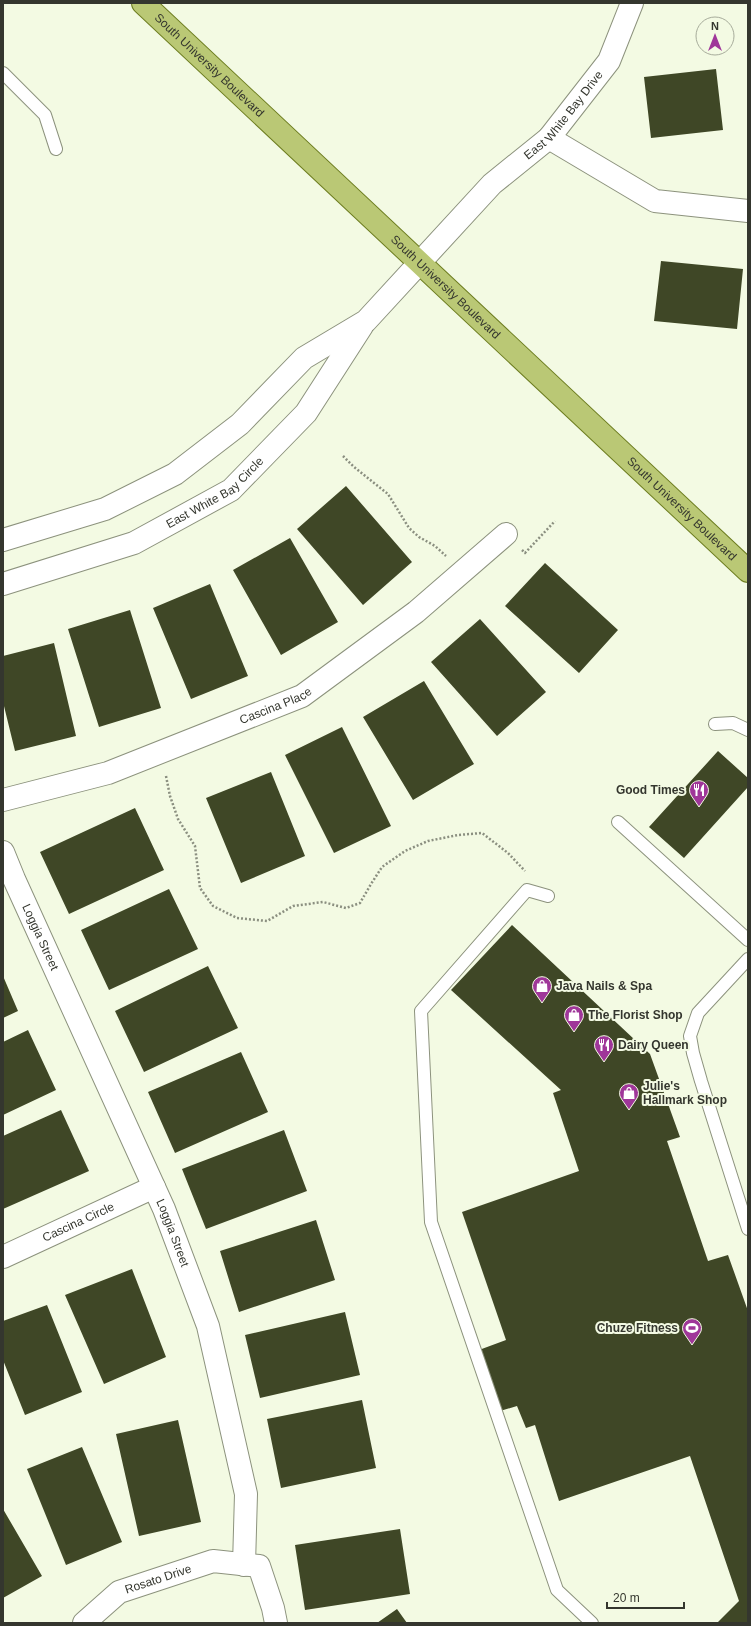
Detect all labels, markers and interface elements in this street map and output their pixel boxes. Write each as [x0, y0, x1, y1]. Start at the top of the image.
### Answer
street label: South University Boulevard [152, 11, 267, 120]
north arrow [695, 16, 735, 56]
text: N [711, 20, 719, 32]
street label: East White Bay Drive [521, 68, 606, 162]
street label: South University Boulevard [388, 232, 503, 342]
street label: East White Bay Circle [164, 454, 266, 531]
street label: South University Boulevard [624, 454, 739, 564]
street label: Cascina Place [238, 684, 315, 727]
restaurant icon: Good Times [688, 779, 710, 807]
place label: Good Times [616, 783, 685, 797]
street label: Loggia Street [19, 902, 62, 973]
shop icon: Java Nails & Spa [531, 975, 553, 1003]
place label: Java Nails & Spa [556, 979, 652, 993]
shop icon: The Florist Shop [563, 1004, 585, 1032]
place label: The Florist Shop [588, 1008, 683, 1022]
restaurant icon: Dairy Queen [593, 1034, 615, 1062]
place label: Dairy Queen [618, 1038, 689, 1052]
place label: Julie's Hallmark Shop [643, 1079, 727, 1107]
shop icon: Julie's Hallmark Shop [618, 1082, 640, 1110]
street label: Loggia Street [153, 1197, 192, 1269]
street label: Cascina Circle [40, 1199, 117, 1245]
sports icon: Chuze Fitness [681, 1317, 703, 1345]
place label: Chuze Fitness [597, 1321, 678, 1335]
street label: Rosato Drive [123, 1561, 194, 1597]
scale bar [607, 1584, 684, 1610]
text: 20 m [613, 1591, 640, 1605]

